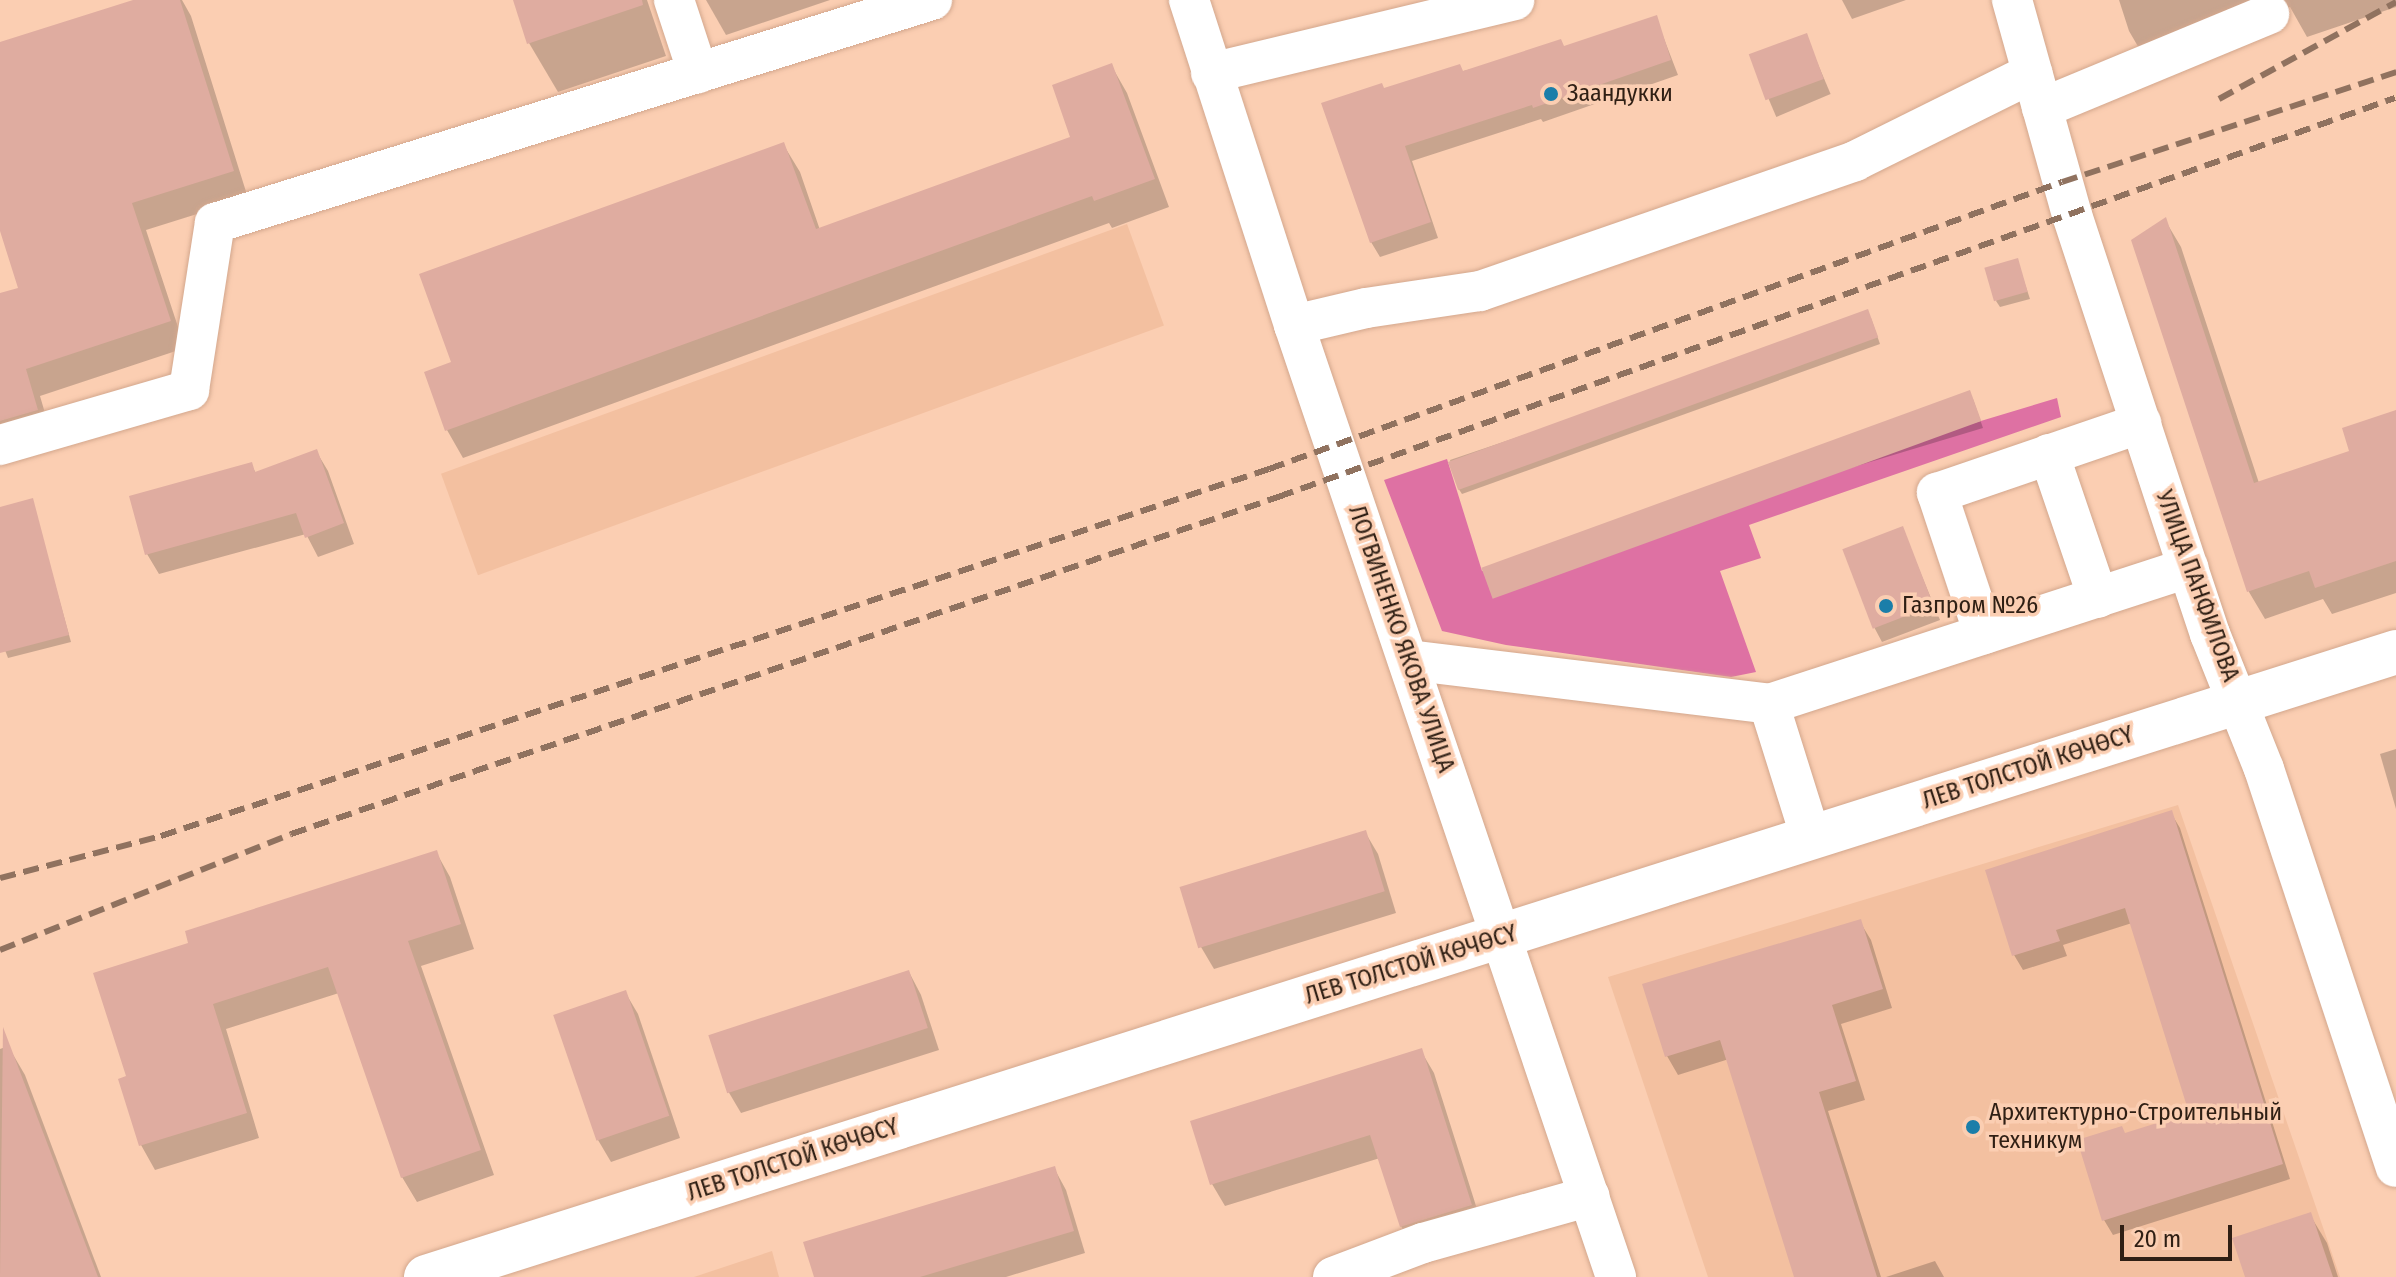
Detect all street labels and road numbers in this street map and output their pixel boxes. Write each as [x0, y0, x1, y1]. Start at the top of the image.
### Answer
street label: УЛИЦА ПАНФИЛОВА [2149, 487, 2245, 685]
street label: ЛОГВИНЕНКО ЯКОВА УЛИЦА [1342, 502, 1460, 776]
street label: ЛЕВ ТОЛСТОЙ КӨЧӨСҮ [1919, 720, 2137, 816]
street label: ЛЕВ ТОЛСТОЙ КӨЧӨСҮ [1302, 919, 1520, 1011]
street label: ЛЕВ ТОЛСТОЙ КӨЧӨСҮ [684, 1112, 902, 1208]

